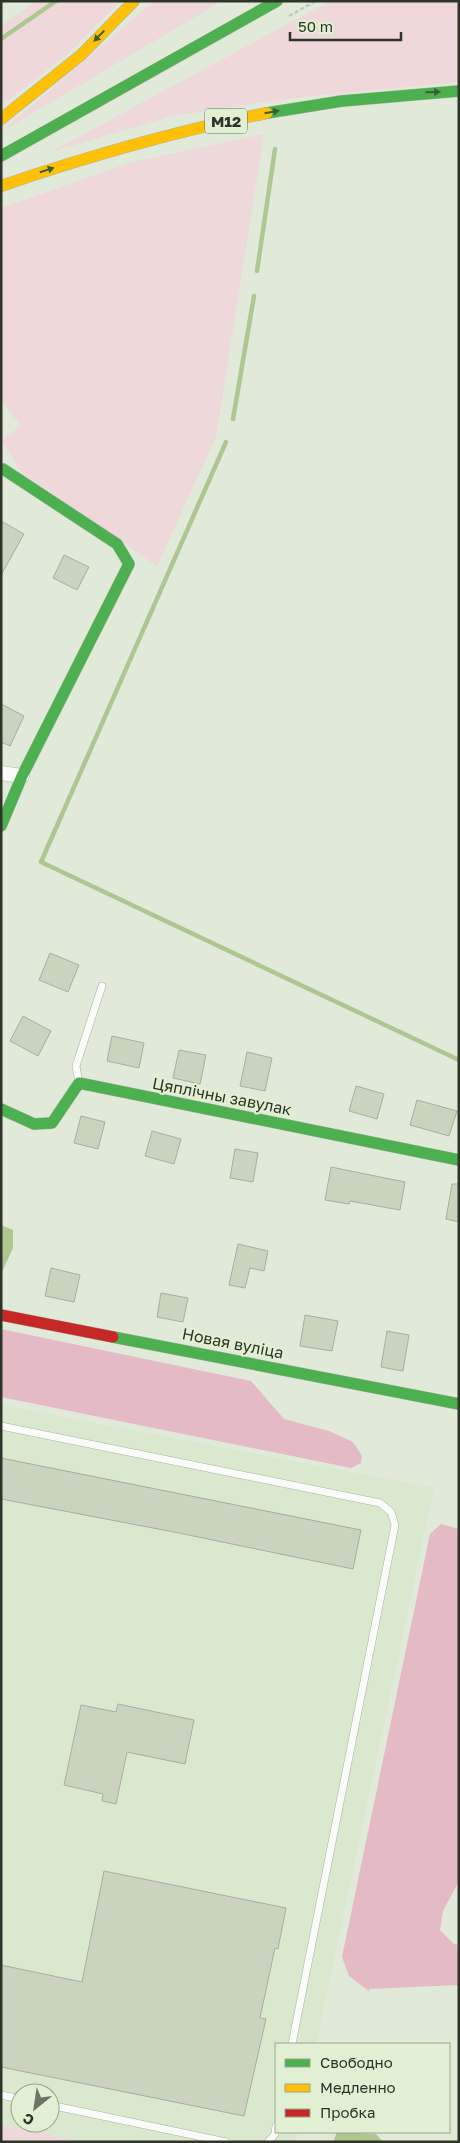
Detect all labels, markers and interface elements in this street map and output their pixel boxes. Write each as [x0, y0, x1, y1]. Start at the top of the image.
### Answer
scale bar [290, 10, 401, 42]
text: 50 m [298, 17, 333, 35]
one-way arrow [94, 30, 106, 42]
one-way arrow [426, 88, 442, 96]
road number: М12 [205, 108, 247, 134]
one-way arrow [265, 108, 281, 116]
one-way arrow [40, 165, 55, 173]
street label: Цяплічны завулак [151, 1073, 293, 1119]
street label: Новая вуліца [180, 1323, 286, 1363]
legend [275, 2043, 450, 2133]
text: Свободно [320, 2053, 393, 2071]
text: Медленно [320, 2078, 396, 2096]
north arrow [10, 2083, 60, 2133]
text: Пробка [320, 2103, 375, 2121]
text: С [20, 2110, 37, 2130]

